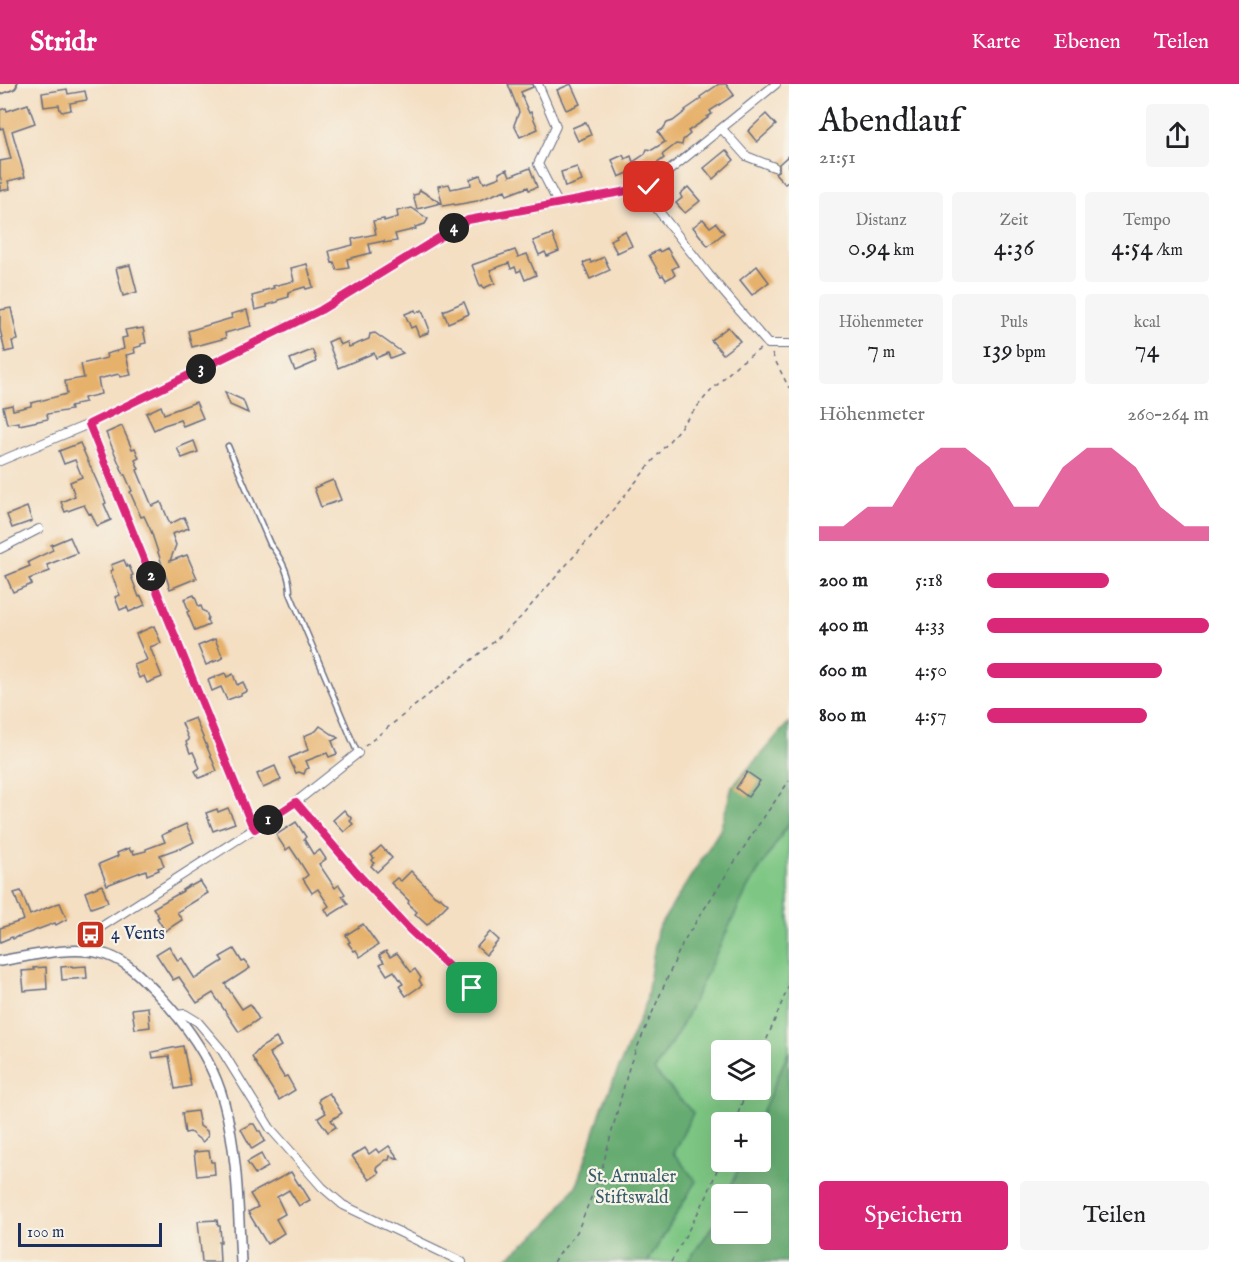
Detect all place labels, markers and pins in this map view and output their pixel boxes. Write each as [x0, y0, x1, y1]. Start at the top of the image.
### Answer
pin [623, 161, 674, 212]
pin: 4 [439, 213, 469, 243]
pin: 3 [186, 354, 216, 384]
pin: 2 [136, 561, 166, 591]
pin: 1 [253, 805, 283, 835]
bus stop icon: 4 Vents [74, 918, 106, 950]
place label: 4 Vents [111, 923, 165, 946]
pin [446, 962, 497, 1013]

